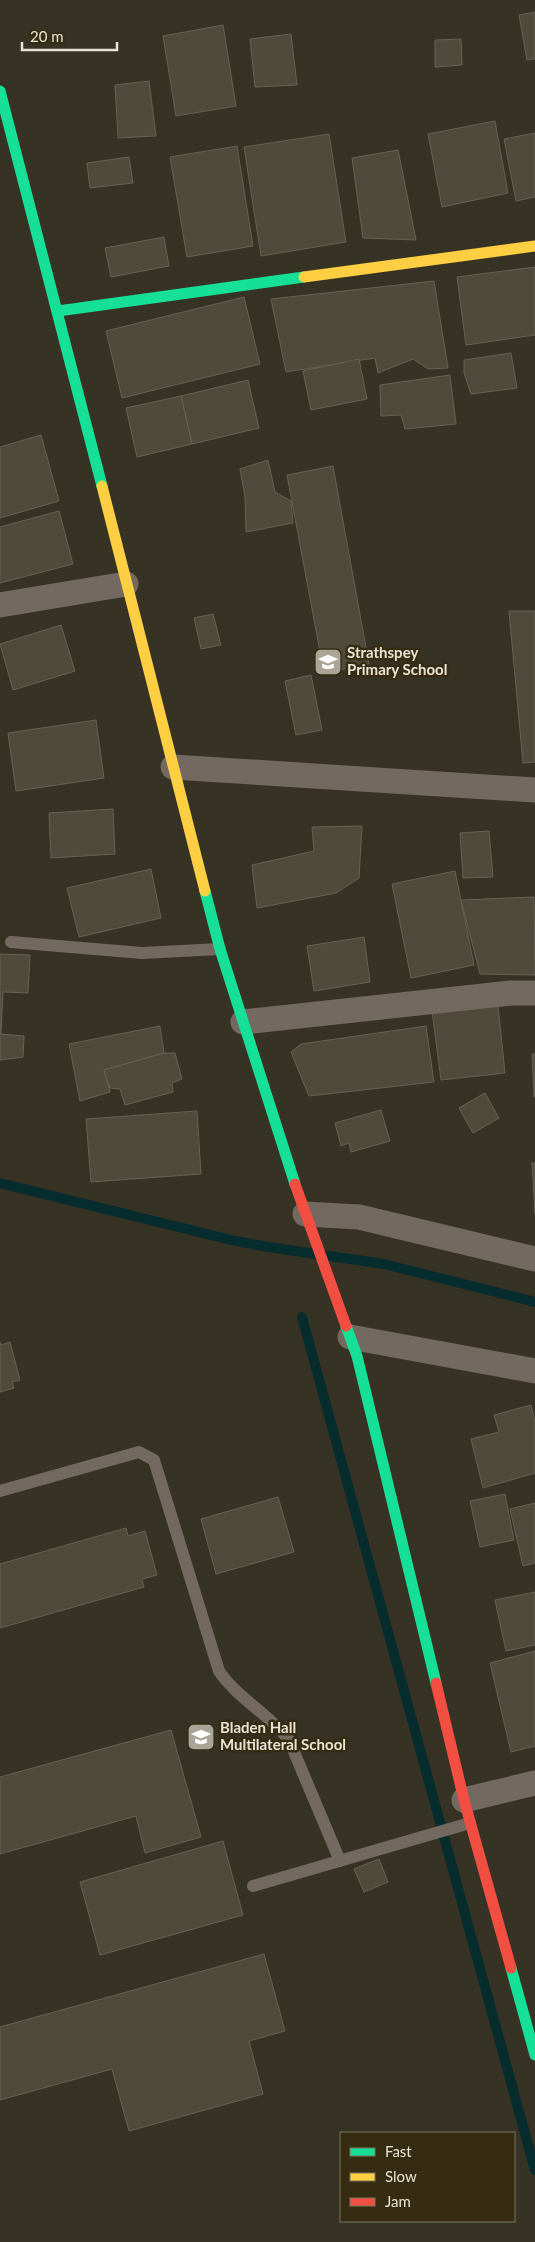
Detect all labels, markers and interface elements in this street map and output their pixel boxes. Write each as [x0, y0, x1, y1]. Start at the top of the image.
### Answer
scale bar [22, 20, 118, 52]
text: 20 m [30, 27, 64, 45]
place label: Strathspey Primary School [347, 643, 447, 678]
school or university icon: Strathspey Primary School [313, 647, 343, 677]
place label: Bladen Hall Multilateral School [220, 1718, 346, 1753]
school or university icon: Bladen Hall Multilateral School [186, 1722, 216, 1752]
legend [340, 2132, 515, 2222]
text: Fast [385, 2142, 412, 2160]
text: Slow [385, 2167, 417, 2185]
text: Jam [385, 2192, 411, 2210]

